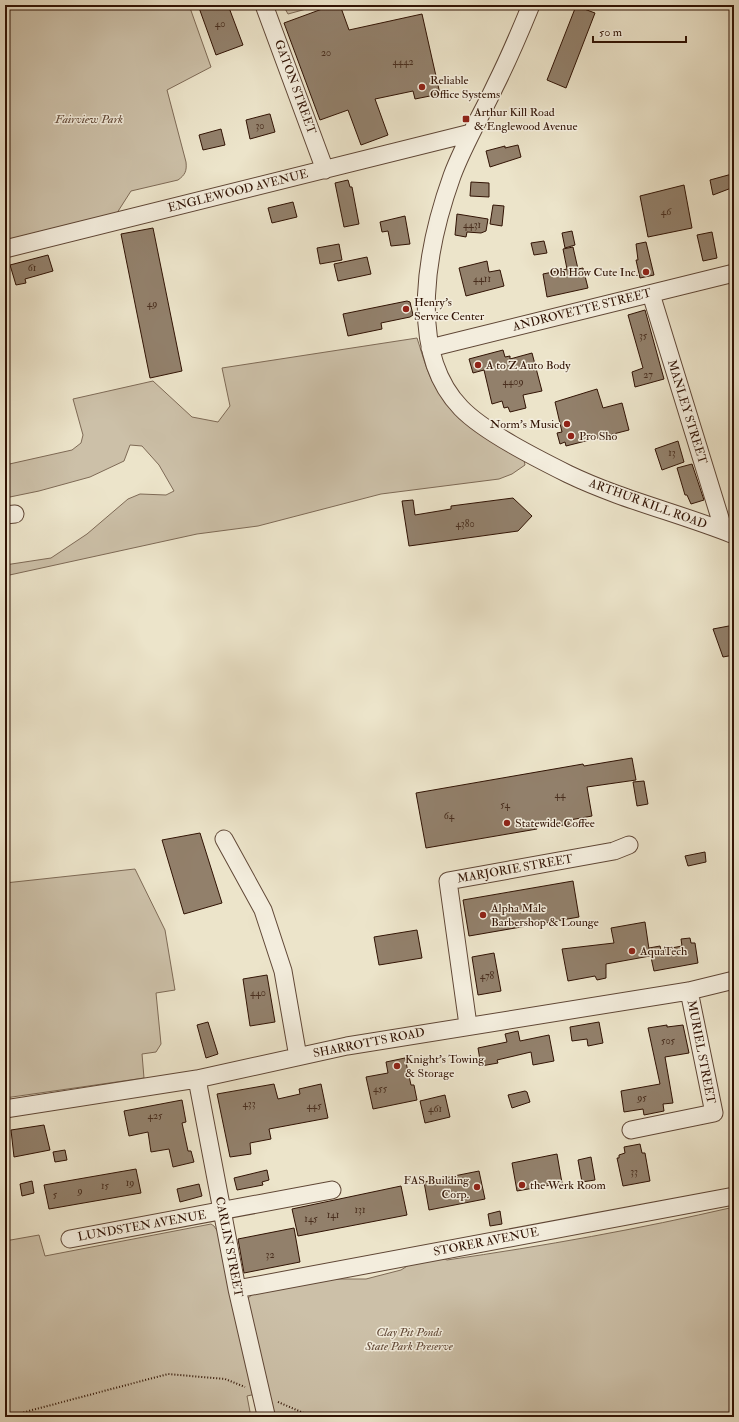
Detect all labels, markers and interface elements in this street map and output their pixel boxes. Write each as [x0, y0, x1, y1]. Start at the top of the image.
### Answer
house number: 40 [215, 18, 225, 30]
scale bar [593, 18, 686, 44]
text: 50 m [599, 25, 623, 40]
street label: GATON STREET [271, 38, 319, 136]
house number: 20 [321, 47, 331, 59]
house number: 4442 [392, 56, 414, 68]
place label: Reliable Office Systems [430, 73, 500, 102]
marker: Reliable Office Systems [417, 82, 427, 92]
place label: Arthur Kill Road & Englewood Avenue [473, 105, 577, 134]
park label: Fairview Park [54, 112, 123, 127]
marker: Arthur Kill Road & Englewood Avenue [461, 114, 471, 124]
house number: 30 [256, 120, 264, 132]
street label: ENGLEWOOD AVENUE [166, 166, 310, 216]
house number: 46 [661, 206, 672, 218]
house number: 4431 [463, 219, 482, 231]
house number: 61 [28, 262, 37, 274]
place label: Oh How Cute Inc. [550, 265, 638, 280]
marker: Oh How Cute Inc. [641, 267, 651, 277]
house number: 4411 [473, 273, 491, 285]
street label: ANDROVETTE STREET [510, 285, 653, 335]
place label: Henry's Service Center [414, 295, 485, 324]
house number: 49 [147, 298, 157, 310]
marker: Henry's Service Center [401, 304, 411, 314]
house number: 35 [639, 330, 648, 342]
place label: A to Z Auto Body [485, 358, 571, 373]
street label: MANLEY STREET [664, 358, 710, 466]
marker: A to Z Auto Body [473, 360, 483, 370]
house number: 27 [643, 369, 653, 381]
house number: 4409 [502, 376, 524, 388]
place label: Norm's Music [490, 417, 559, 432]
marker: Norm's Music [562, 419, 572, 429]
place label: Pro Sho [579, 429, 618, 444]
marker: Pro Sho [566, 431, 576, 441]
house number: 13 [668, 447, 676, 459]
street label: ARTHUR KILL ROAD [586, 475, 709, 532]
house number: 4380 [455, 518, 475, 530]
house number: 44 [555, 789, 566, 801]
house number: 54 [500, 799, 510, 811]
house number: 64 [444, 810, 455, 822]
place label: Statewide Coffee [515, 816, 595, 831]
marker: Statewide Coffee [502, 818, 512, 828]
street label: MARJORIE STREET [456, 851, 574, 887]
place label: Alpha Male Barbershop & Lounge [490, 901, 599, 930]
marker: Alpha Male Barbershop & Lounge [478, 910, 488, 920]
place label: AquaTech [639, 944, 688, 959]
marker: AquaTech [627, 946, 637, 956]
house number: 478 [480, 970, 495, 982]
house number: 440 [250, 987, 266, 999]
street label: MURIEL STREET [684, 999, 718, 1105]
street label: SHARROTTS ROAD [312, 1025, 426, 1061]
house number: 505 [661, 1035, 676, 1047]
place label: Knight's Towing & Storage [405, 1052, 485, 1081]
marker: Knight's Towing & Storage [392, 1061, 402, 1071]
house number: 455 [373, 1083, 388, 1095]
house number: 95 [636, 1092, 647, 1104]
house number: 433 [242, 1098, 256, 1110]
house number: 445 [306, 1100, 322, 1112]
house number: 461 [428, 1103, 442, 1115]
house number: 425 [148, 1110, 163, 1122]
house number: 33 [630, 1166, 638, 1178]
place label: FAS Building Corp. [404, 1173, 470, 1202]
house number: 19 [126, 1177, 134, 1189]
place label: the Werk Room [530, 1178, 607, 1193]
house number: 15 [101, 1180, 110, 1192]
marker: the Werk Room [517, 1180, 527, 1190]
marker: FAS Building Corp. [472, 1182, 482, 1192]
house number: 9 [76, 1185, 83, 1197]
house number: 5 [53, 1189, 58, 1201]
street label: CARLIN STREET [212, 1195, 246, 1299]
house number: 131 [355, 1204, 366, 1216]
street label: LUNDSTEN AVENUE [77, 1207, 208, 1245]
house number: 141 [327, 1209, 340, 1221]
house number: 145 [304, 1213, 318, 1225]
street label: STORER AVENUE [432, 1224, 540, 1260]
house number: 32 [266, 1249, 274, 1261]
park label: Clay Pit Ponds State Park Preserve [364, 1325, 454, 1354]

